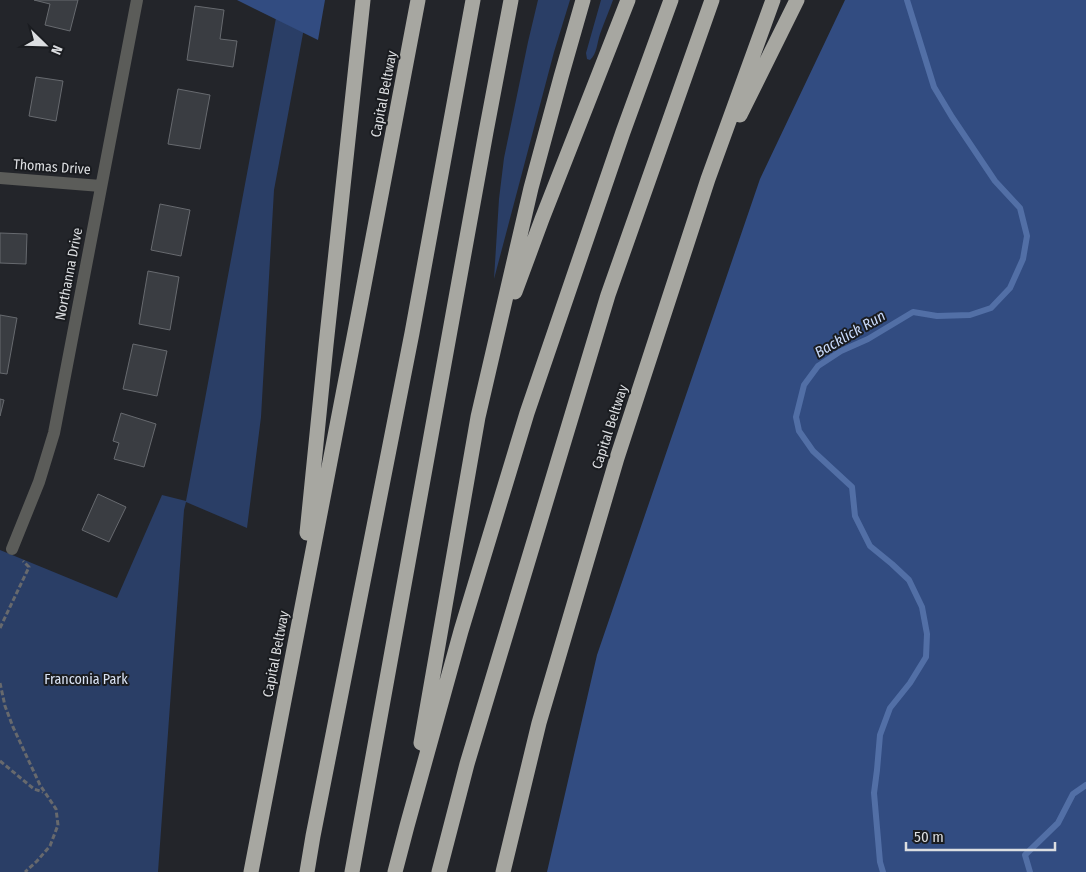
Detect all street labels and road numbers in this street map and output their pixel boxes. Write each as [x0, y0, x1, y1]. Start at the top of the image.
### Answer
street label: Capital Beltway [367, 49, 401, 139]
street label: Thomas Drive [13, 156, 91, 178]
street label: Northanna Drive [52, 226, 86, 322]
street label: Capital Beltway [588, 382, 632, 471]
street label: Capital Beltway [259, 609, 293, 699]

